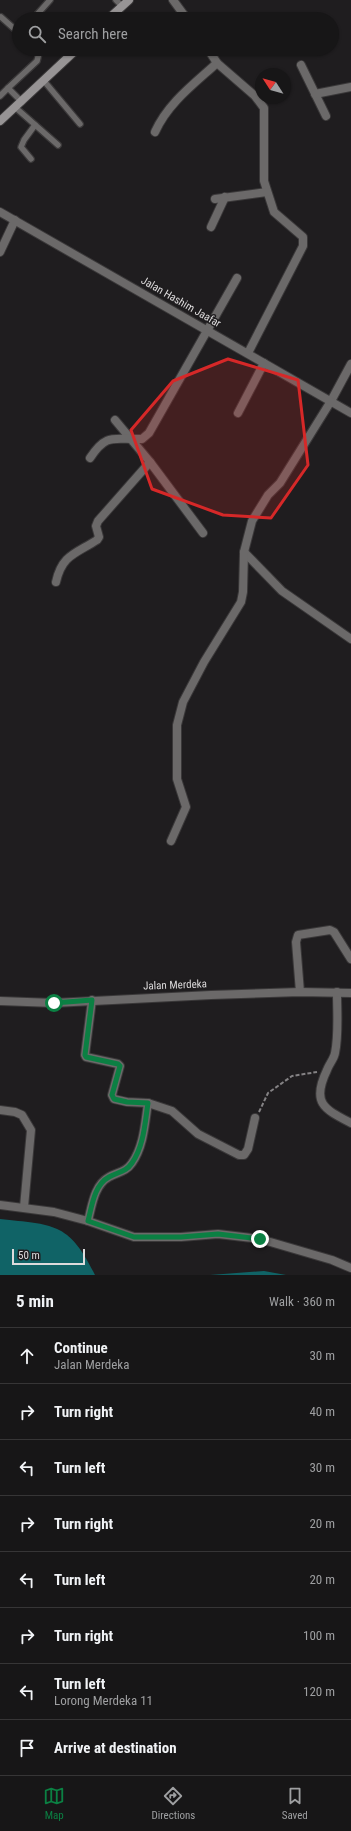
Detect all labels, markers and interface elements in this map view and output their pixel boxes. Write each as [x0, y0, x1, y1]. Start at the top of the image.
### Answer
search box [12, 12, 339, 56]
icon: search [26, 23, 48, 45]
text: Search here [58, 25, 128, 43]
north arrow [255, 68, 291, 104]
street label: Jalan Hashim Jaafar [139, 274, 224, 330]
street label: Jalan Merdeka [143, 977, 207, 993]
route start [45, 994, 63, 1012]
route end [251, 1230, 269, 1248]
scale bar [12, 1247, 85, 1266]
text: 50 m [18, 1249, 40, 1262]
text: 5 min [16, 1291, 54, 1311]
text: Walk · 360 m [269, 1294, 335, 1309]
text: Continue [54, 1339, 108, 1357]
icon: ahead [16, 1345, 38, 1367]
text: 30 m [309, 1348, 335, 1363]
text: Jalan Merdeka [54, 1357, 129, 1372]
icon: right [16, 1401, 38, 1423]
text: Turn right [54, 1403, 113, 1421]
text: 40 m [309, 1404, 335, 1419]
icon: left [16, 1457, 38, 1479]
text: Turn left [54, 1459, 105, 1477]
text: 30 m [309, 1460, 335, 1475]
icon: right [16, 1513, 38, 1535]
text: Turn right [54, 1515, 113, 1533]
text: 20 m [309, 1516, 335, 1531]
icon: left [16, 1569, 38, 1591]
text: Turn left [54, 1571, 105, 1589]
text: 20 m [309, 1572, 335, 1587]
icon: right [16, 1625, 38, 1647]
text: Turn right [54, 1627, 113, 1645]
text: 100 m [303, 1628, 335, 1643]
text: Turn left [54, 1675, 105, 1693]
icon: left [16, 1681, 38, 1703]
text: 120 m [303, 1684, 335, 1699]
text: Lorong Merdeka 11 [54, 1693, 153, 1708]
icon: arrive [16, 1737, 38, 1759]
text: Arrive at destination [54, 1739, 177, 1757]
tab: Map [43, 1785, 65, 1822]
tab: Directions [151, 1785, 195, 1822]
tab: Saved [282, 1785, 308, 1822]

